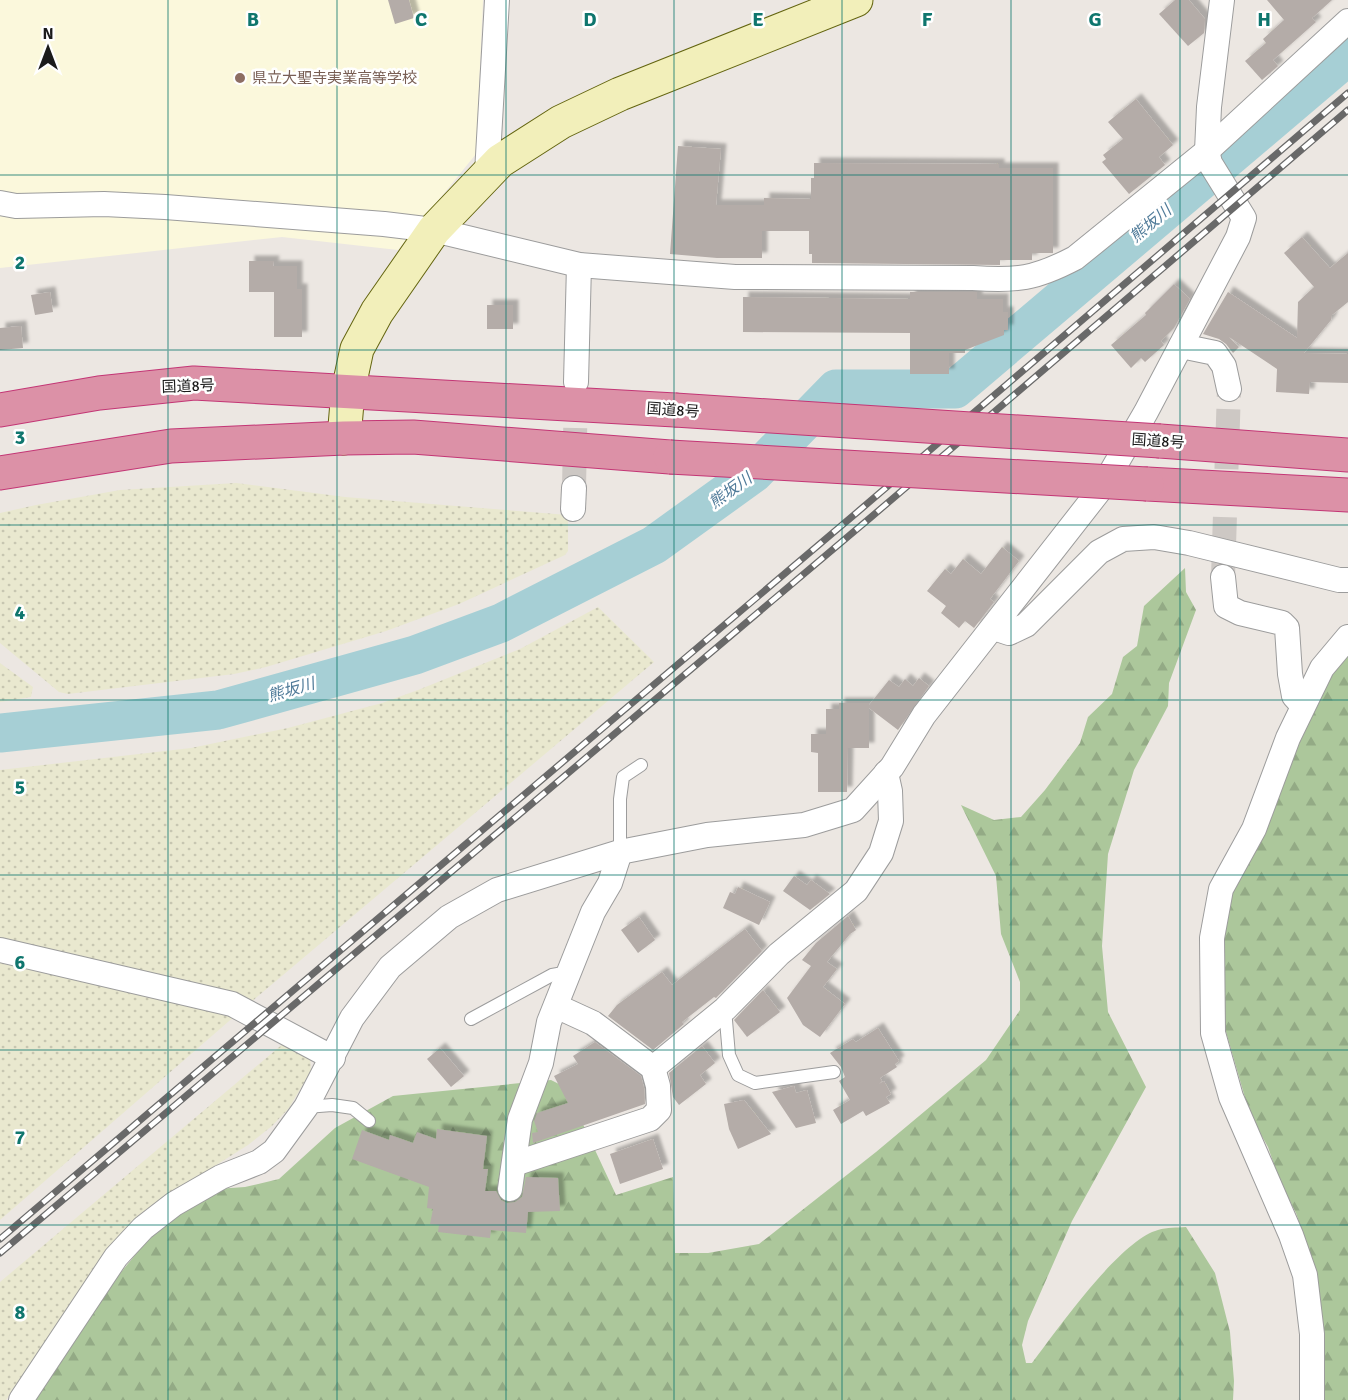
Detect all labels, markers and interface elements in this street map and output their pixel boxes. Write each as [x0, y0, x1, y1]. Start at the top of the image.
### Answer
text: B [247, 7, 259, 32]
text: C [415, 7, 427, 32]
text: D [583, 7, 597, 32]
text: E [752, 7, 764, 32]
text: F [922, 7, 933, 32]
text: G [1088, 7, 1102, 32]
text: H [1257, 7, 1271, 32]
north arrow [18, 18, 78, 78]
text: N [42, 24, 54, 44]
place label: 県立大聖寺実業高等学校 [252, 69, 417, 87]
marker: 県立大聖寺実業高等学校 [233, 71, 247, 85]
water label: 熊坂川 [1126, 199, 1177, 247]
text: 2 [15, 250, 25, 275]
street label: 国道8号 [161, 376, 215, 396]
street label: 国道8号 [646, 399, 700, 421]
text: 3 [15, 425, 25, 450]
street label: 国道8号 [1131, 430, 1185, 452]
water label: 熊坂川 [705, 467, 757, 513]
text: 4 [15, 600, 26, 625]
water label: 熊坂川 [265, 673, 319, 706]
text: 5 [15, 775, 25, 800]
text: 6 [15, 950, 26, 975]
text: 7 [15, 1125, 26, 1150]
text: 8 [15, 1300, 26, 1325]

